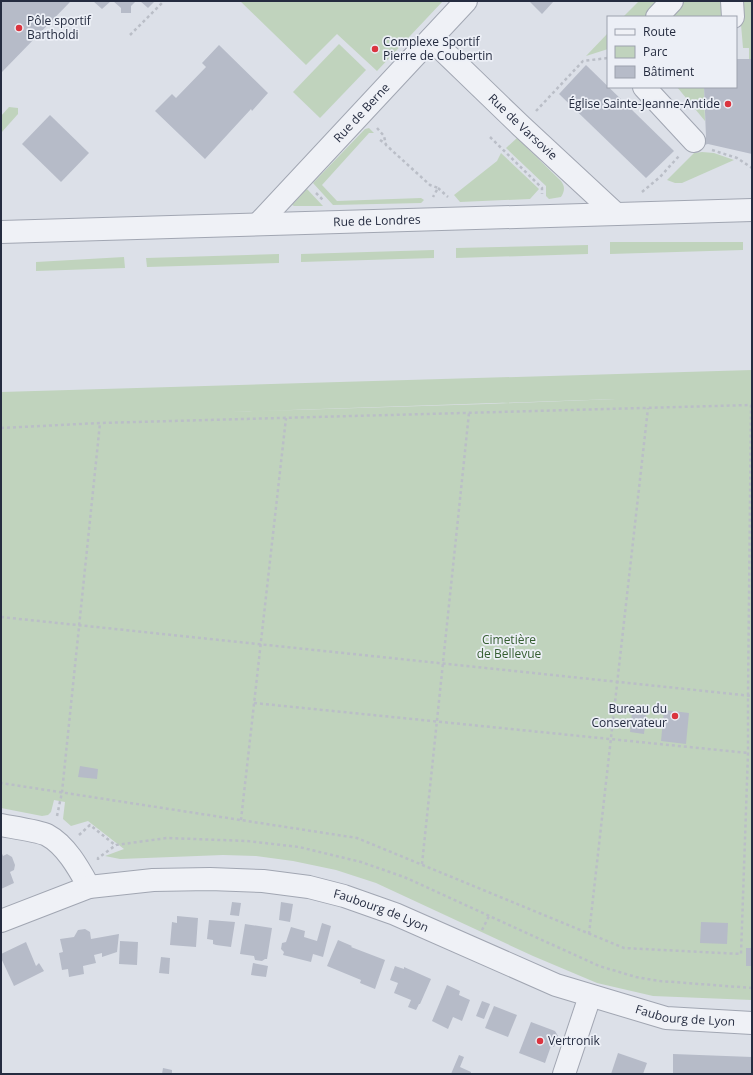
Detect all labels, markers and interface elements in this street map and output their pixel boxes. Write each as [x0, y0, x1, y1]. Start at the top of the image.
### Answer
place label: Pôle sportif Bartholdi [27, 12, 92, 43]
legend [607, 16, 737, 88]
marker: Pôle sportif Bartholdi [14, 23, 24, 33]
text: Route [643, 23, 676, 40]
place label: Complexe Sportif Pierre de Coubertin [383, 33, 493, 64]
text: Parc [643, 43, 668, 60]
marker: Complexe Sportif Pierre de Coubertin [370, 44, 380, 54]
text: Bâtiment [643, 63, 694, 80]
street label: Rue de Berne [329, 79, 393, 146]
street label: Rue de Varsovie [485, 90, 561, 164]
place label: Église Sainte-Jeanne-Antide [568, 95, 720, 112]
marker: Église Sainte-Jeanne-Antide [723, 99, 733, 109]
street label: Rue de Londres [333, 211, 421, 230]
park label: Cimetière de Bellevue [477, 631, 542, 662]
place label: Bureau du Conservateur [592, 700, 667, 731]
marker: Bureau du Conservateur [670, 711, 680, 721]
street label: Faubourg de Lyon [332, 885, 432, 936]
street label: Faubourg de Lyon [633, 1000, 736, 1030]
place label: Vertronik [548, 1032, 601, 1049]
marker: Vertronik [535, 1036, 545, 1046]

